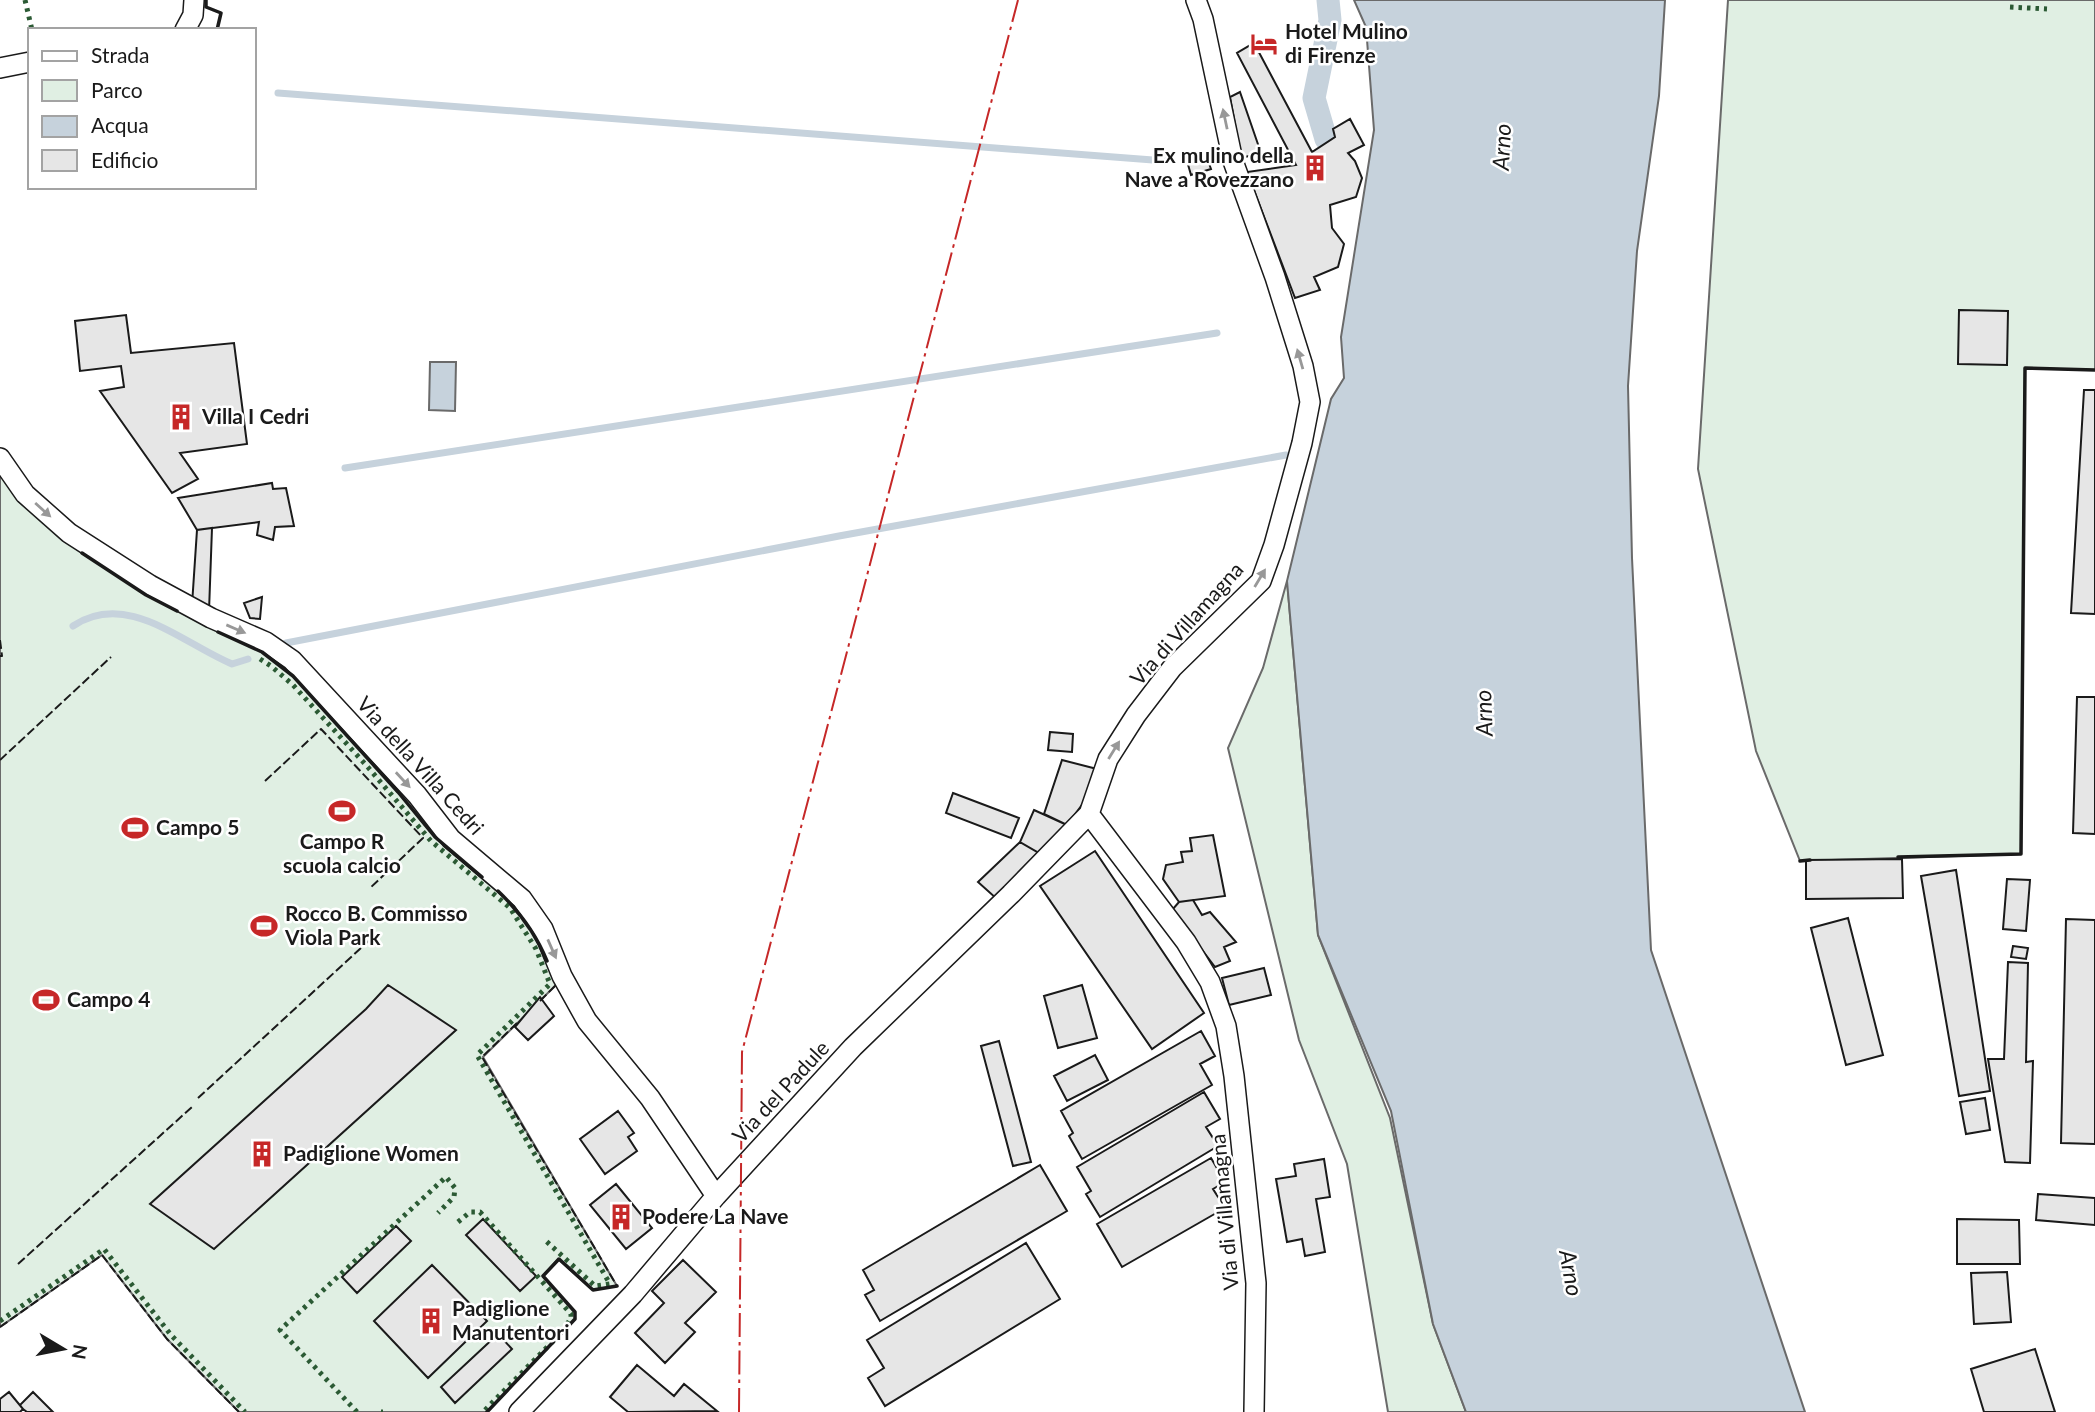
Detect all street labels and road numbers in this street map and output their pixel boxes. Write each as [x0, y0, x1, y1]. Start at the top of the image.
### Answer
street label: Via di Villamagna [1124, 556, 1248, 690]
street label: Via della Villa Cedri [353, 691, 490, 839]
street label: Via del Padule [726, 1035, 834, 1147]
street label: Via di Villamagna [1204, 1133, 1243, 1291]

